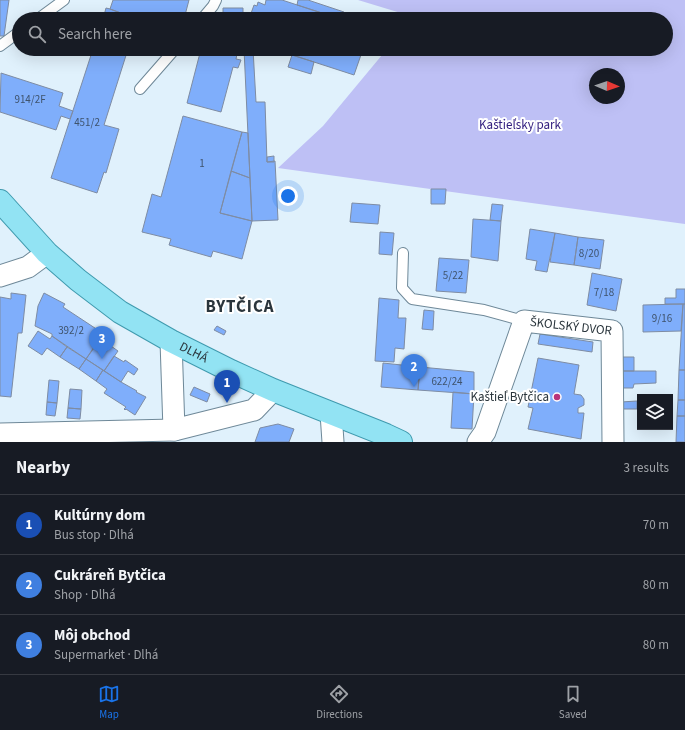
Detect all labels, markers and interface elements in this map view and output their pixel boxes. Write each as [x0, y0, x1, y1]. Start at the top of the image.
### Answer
search box [12, 12, 673, 56]
icon: search [26, 23, 48, 45]
text: Search here [58, 24, 132, 45]
north arrow [589, 68, 625, 104]
house number: 914/2F [14, 92, 46, 107]
house number: 451/2 [74, 115, 100, 130]
park label: Kaštieľsky park [479, 116, 561, 134]
house number: 1 [199, 156, 205, 171]
your location [278, 186, 298, 206]
house number: 8/20 [579, 246, 599, 261]
house number: 5/22 [443, 268, 463, 283]
house number: 7/18 [594, 285, 615, 300]
district label: BYTČICA [205, 295, 275, 319]
house number: 9/16 [652, 311, 673, 326]
street label: ŠKOLSKÝ DVOR [529, 313, 613, 340]
house number: 392/2 [58, 323, 84, 338]
pin: 3 [89, 326, 115, 359]
street label: DLHÁ [176, 338, 212, 367]
pin: 2 [401, 354, 427, 387]
pin: 1 [214, 370, 240, 403]
house number: 622/24 [431, 374, 463, 389]
place label: Kaštieľ Bytčica [470, 388, 549, 406]
marker: Kaštieľ Bytčica [552, 392, 562, 402]
map controls [637, 394, 673, 430]
button: layers [637, 394, 673, 430]
text: Nearby [16, 456, 70, 480]
text: 3 results [624, 459, 669, 477]
text: Kultúrny dom [54, 505, 145, 526]
text: 1 [26, 516, 32, 534]
text: 70 m [643, 516, 669, 534]
text: Bus stop · Dlhá [54, 526, 134, 544]
text: Cukráreň Bytčica [54, 565, 166, 586]
text: 2 [26, 576, 32, 594]
text: 80 m [643, 576, 669, 594]
text: Shop · Dlhá [54, 586, 116, 604]
text: Môj obchod [54, 625, 130, 646]
text: 3 [26, 636, 32, 654]
text: 80 m [643, 636, 669, 654]
text: Supermarket · Dlhá [54, 646, 158, 664]
tab: Map [98, 683, 120, 722]
tab: Directions [316, 683, 363, 722]
tab: Saved [559, 683, 587, 722]

